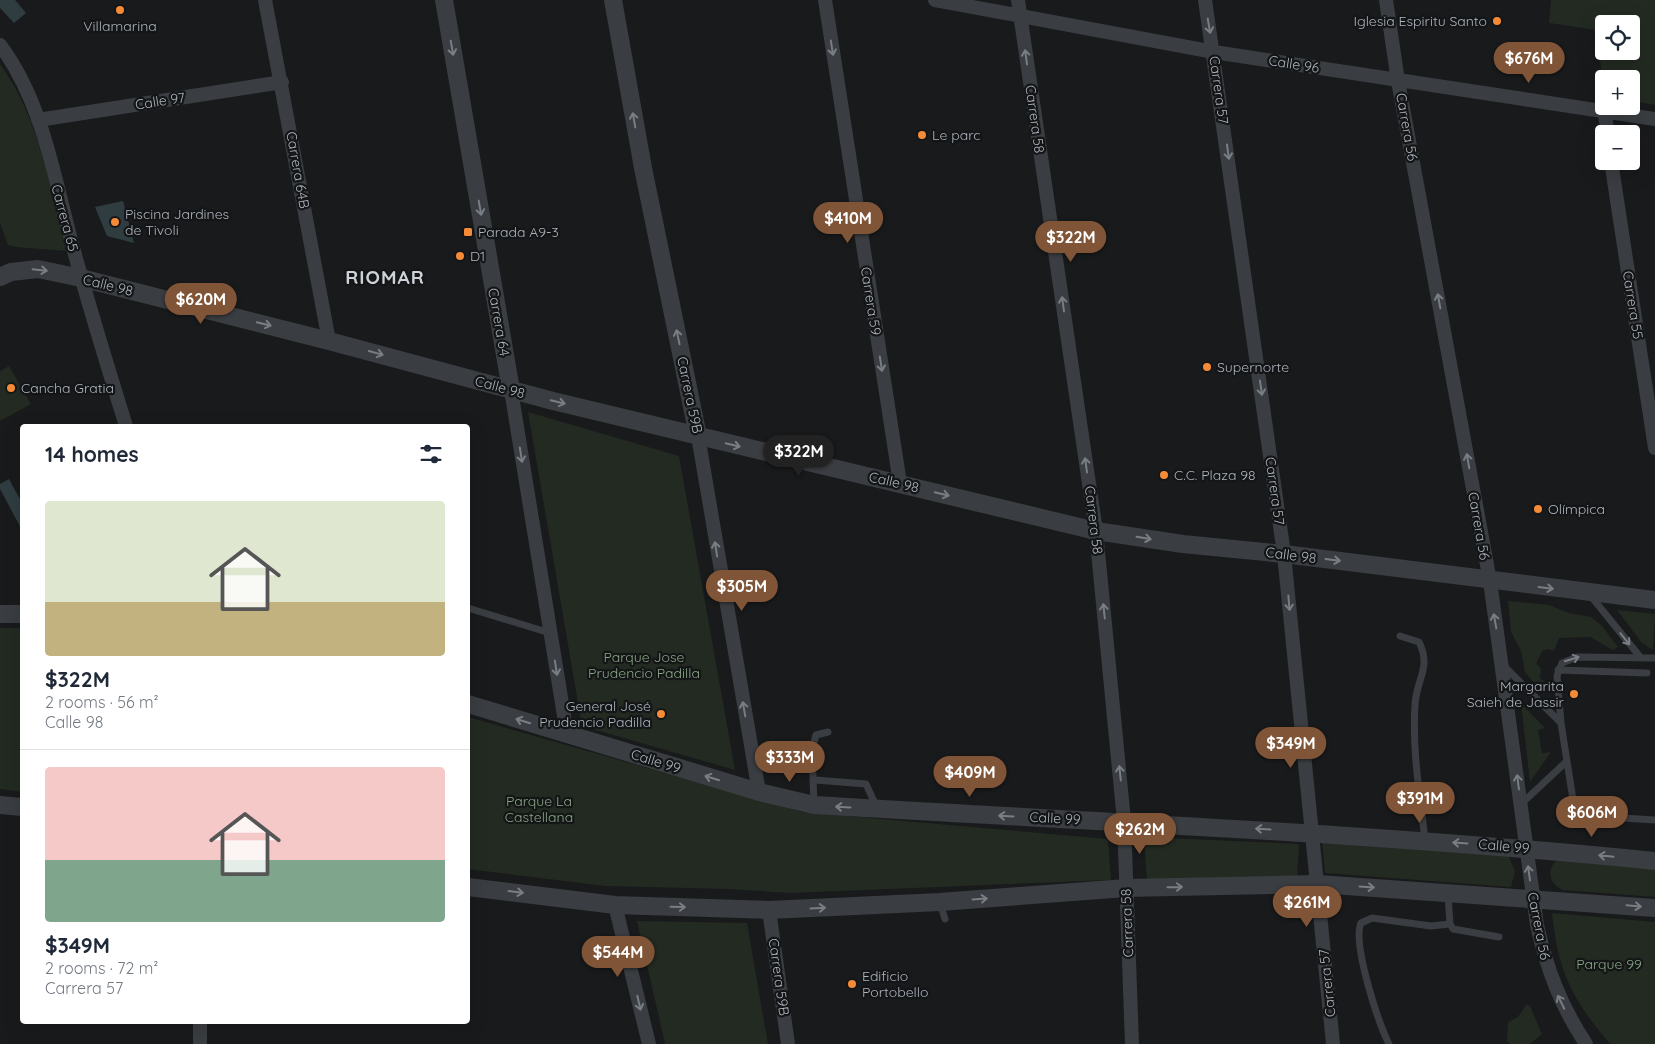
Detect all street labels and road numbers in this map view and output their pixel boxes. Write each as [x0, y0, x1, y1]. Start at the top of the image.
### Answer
street label: Calle 96 [1267, 51, 1321, 77]
street label: Carrera 57 [1205, 55, 1233, 125]
street label: Carrera 58 [1021, 84, 1049, 154]
street label: Calle 97 [134, 88, 186, 114]
street label: Carrera 56 [1392, 92, 1422, 163]
street label: Carrera 64B [282, 130, 314, 210]
street label: Carrera 65 [47, 182, 83, 254]
street label: Carrera 59 [857, 266, 885, 337]
street label: Calle 98 [81, 270, 135, 300]
street label: Carrera 55 [1619, 270, 1647, 340]
street label: Carrera 64 [484, 287, 514, 357]
street label: Carrera 59B [673, 355, 707, 435]
street label: Calle 98 [473, 372, 527, 402]
street label: Carrera 57 [1261, 456, 1289, 526]
street label: Calle 98 [867, 467, 921, 497]
street label: Carrera 58 [1081, 485, 1107, 555]
street label: Carrera 56 [1464, 491, 1494, 562]
street label: Calle 98 [1265, 543, 1317, 567]
street label: Calle 99 [629, 745, 683, 777]
street label: Calle 99 [1029, 808, 1081, 828]
street label: Calle 99 [1478, 835, 1531, 857]
street label: Carrera 58 [1117, 888, 1137, 958]
street label: Carrera 56 [1524, 891, 1554, 962]
street label: Carrera 59B [765, 937, 793, 1017]
street label: Carrera 57 [1314, 948, 1340, 1018]

